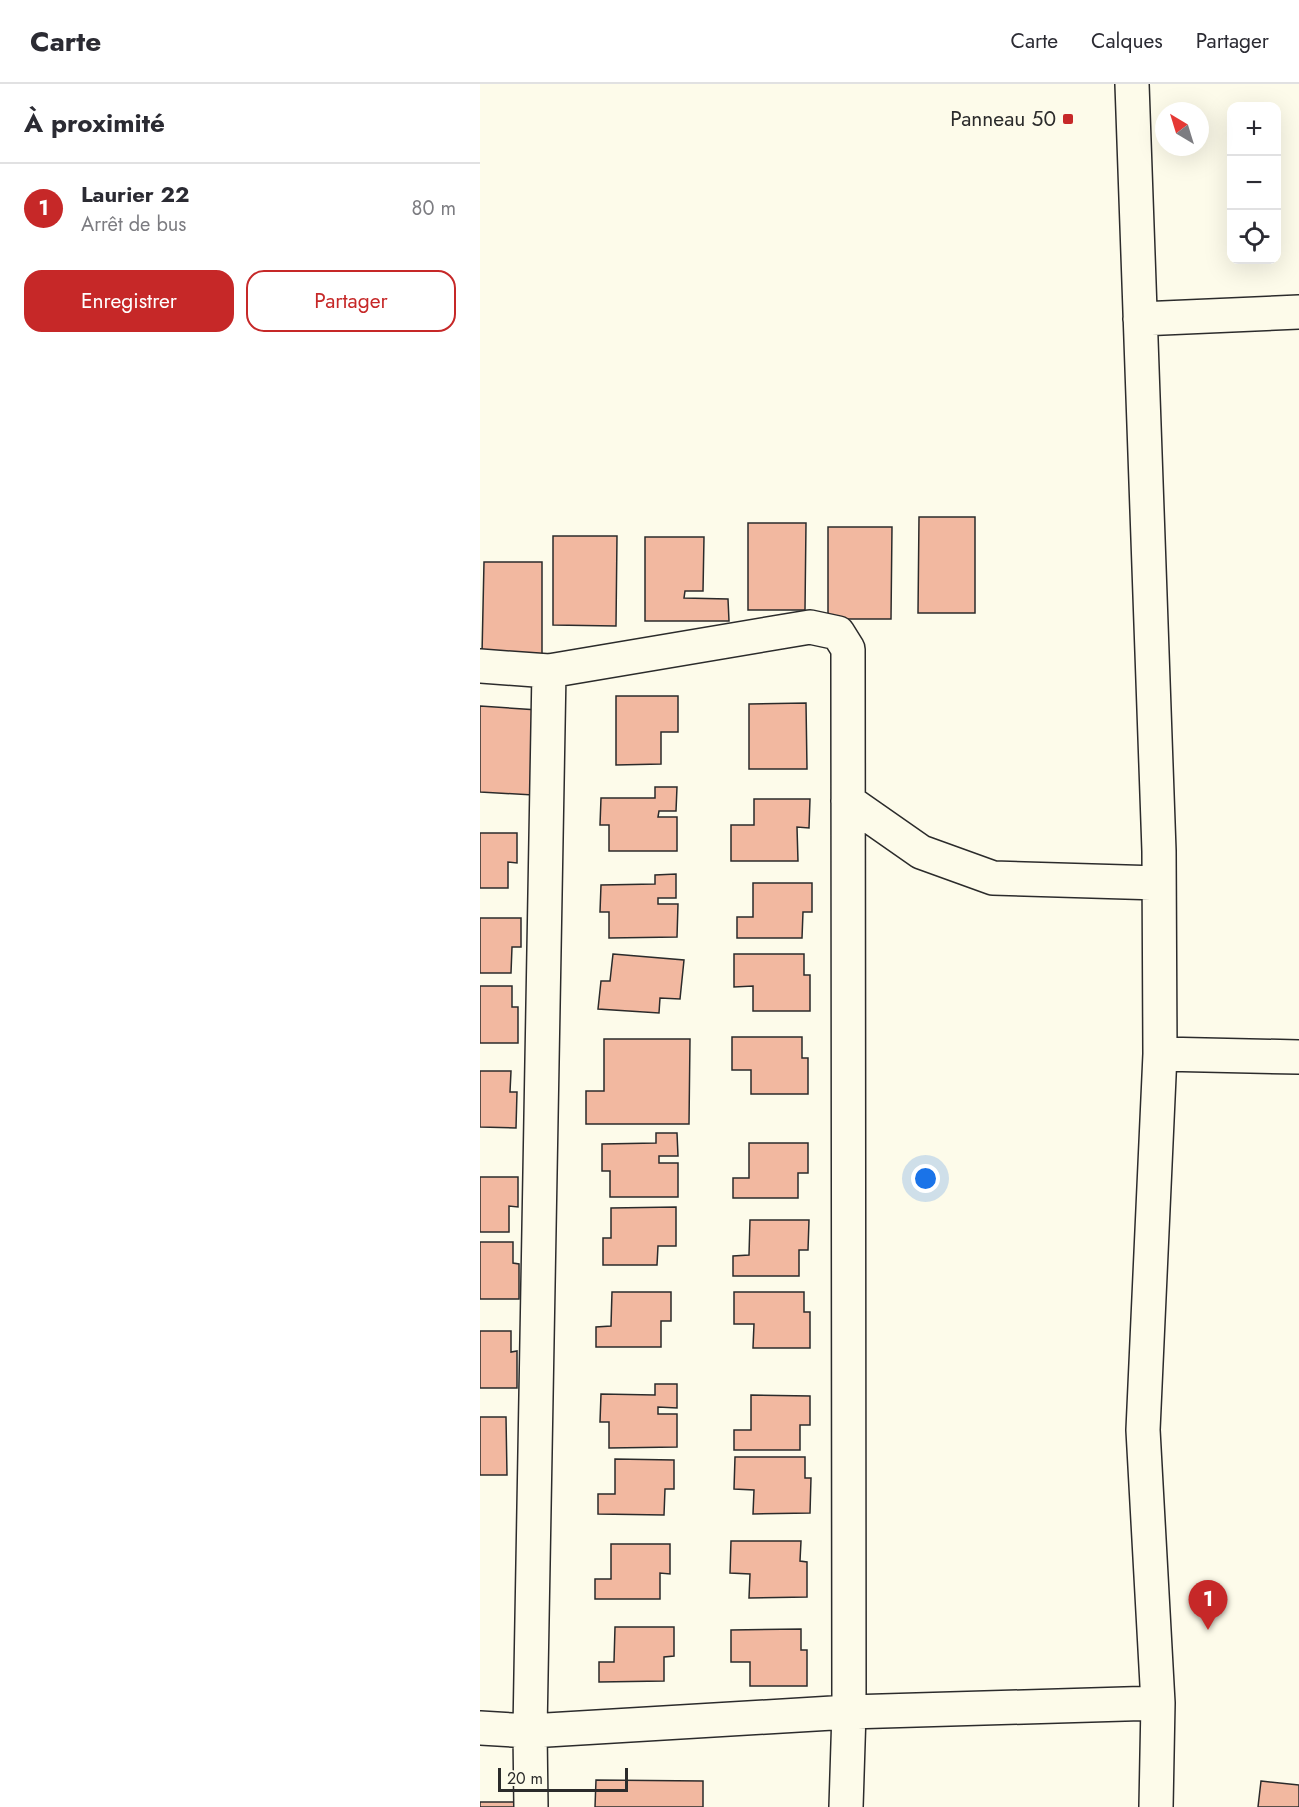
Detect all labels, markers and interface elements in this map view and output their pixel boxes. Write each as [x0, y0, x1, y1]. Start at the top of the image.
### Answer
text: Carte [30, 21, 101, 62]
text: Carte [1011, 26, 1058, 56]
text: Calques [1091, 26, 1163, 56]
text: Partager [1196, 26, 1269, 56]
north arrow [1155, 102, 1209, 156]
map controls [1227, 102, 1281, 264]
button: + [1227, 102, 1281, 156]
text: À proximité [24, 104, 165, 142]
place label: Panneau 50 [950, 104, 1056, 134]
marker: Panneau 50 [1061, 112, 1075, 126]
button: − [1227, 156, 1281, 210]
text: Laurier 22 [81, 178, 189, 210]
text: 1 [38, 194, 49, 223]
text: 80 m [411, 194, 456, 223]
text: Arrêt de bus [81, 210, 186, 239]
button: locate [1227, 210, 1281, 264]
button: Enregistrer [24, 270, 234, 332]
button: Partager [246, 270, 456, 332]
your location [911, 1164, 940, 1193]
pin: 1 [1188, 1580, 1228, 1630]
scale bar [498, 1765, 628, 1792]
text: 20 m [507, 1767, 543, 1790]

